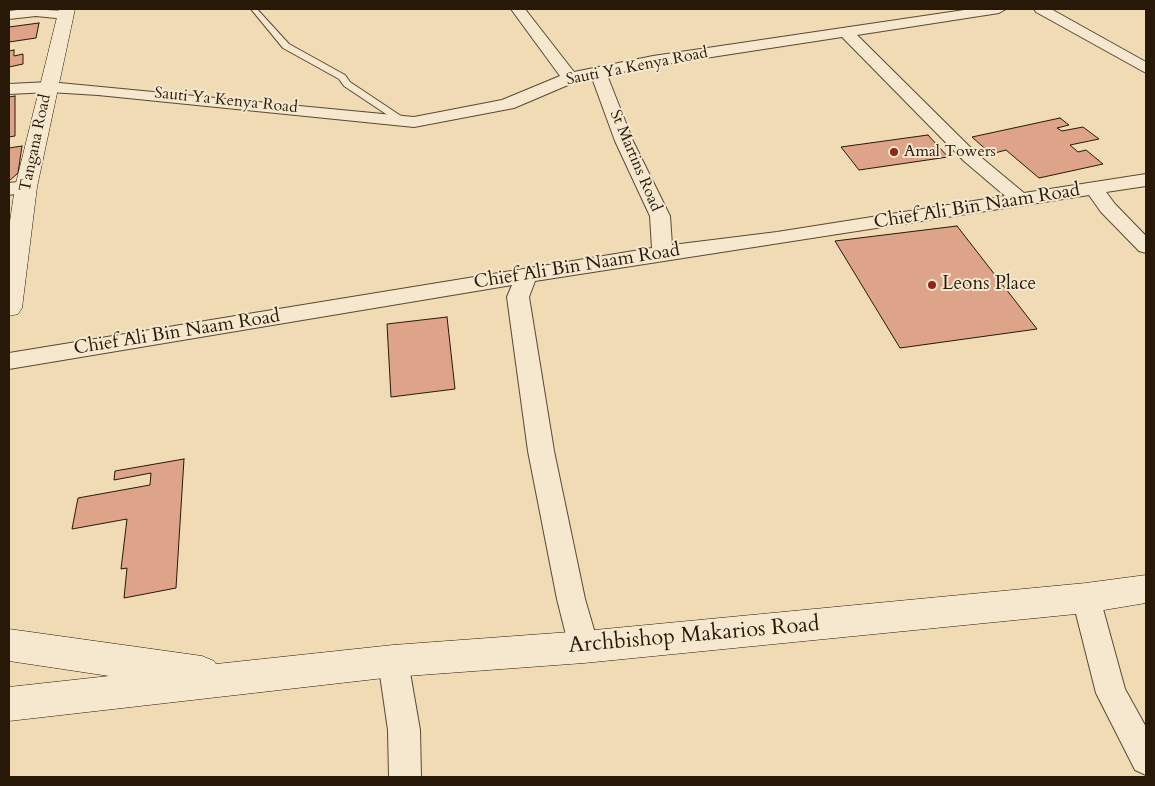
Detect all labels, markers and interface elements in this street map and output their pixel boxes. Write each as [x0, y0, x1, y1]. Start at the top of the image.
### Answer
street label: Sauti Ya Kenya Road [565, 44, 709, 90]
street label: Sauti Ya Kenya Road [153, 84, 299, 118]
street label: Tangana Road [16, 93, 56, 193]
street label: St Martins Road [605, 107, 665, 215]
place label: Amal Towers [904, 142, 996, 162]
marker: Amal Towers [888, 146, 900, 158]
street label: Chief Ali Bin Naam Road [872, 179, 1082, 235]
street label: Chief Ali Bin Naam Road [472, 239, 682, 295]
place label: Leons Place [942, 274, 1036, 296]
marker: Leons Place [926, 279, 938, 291]
street label: Chief Ali Bin Naam Road [72, 305, 282, 361]
street label: Archbishop Makarios Road [567, 612, 821, 660]

